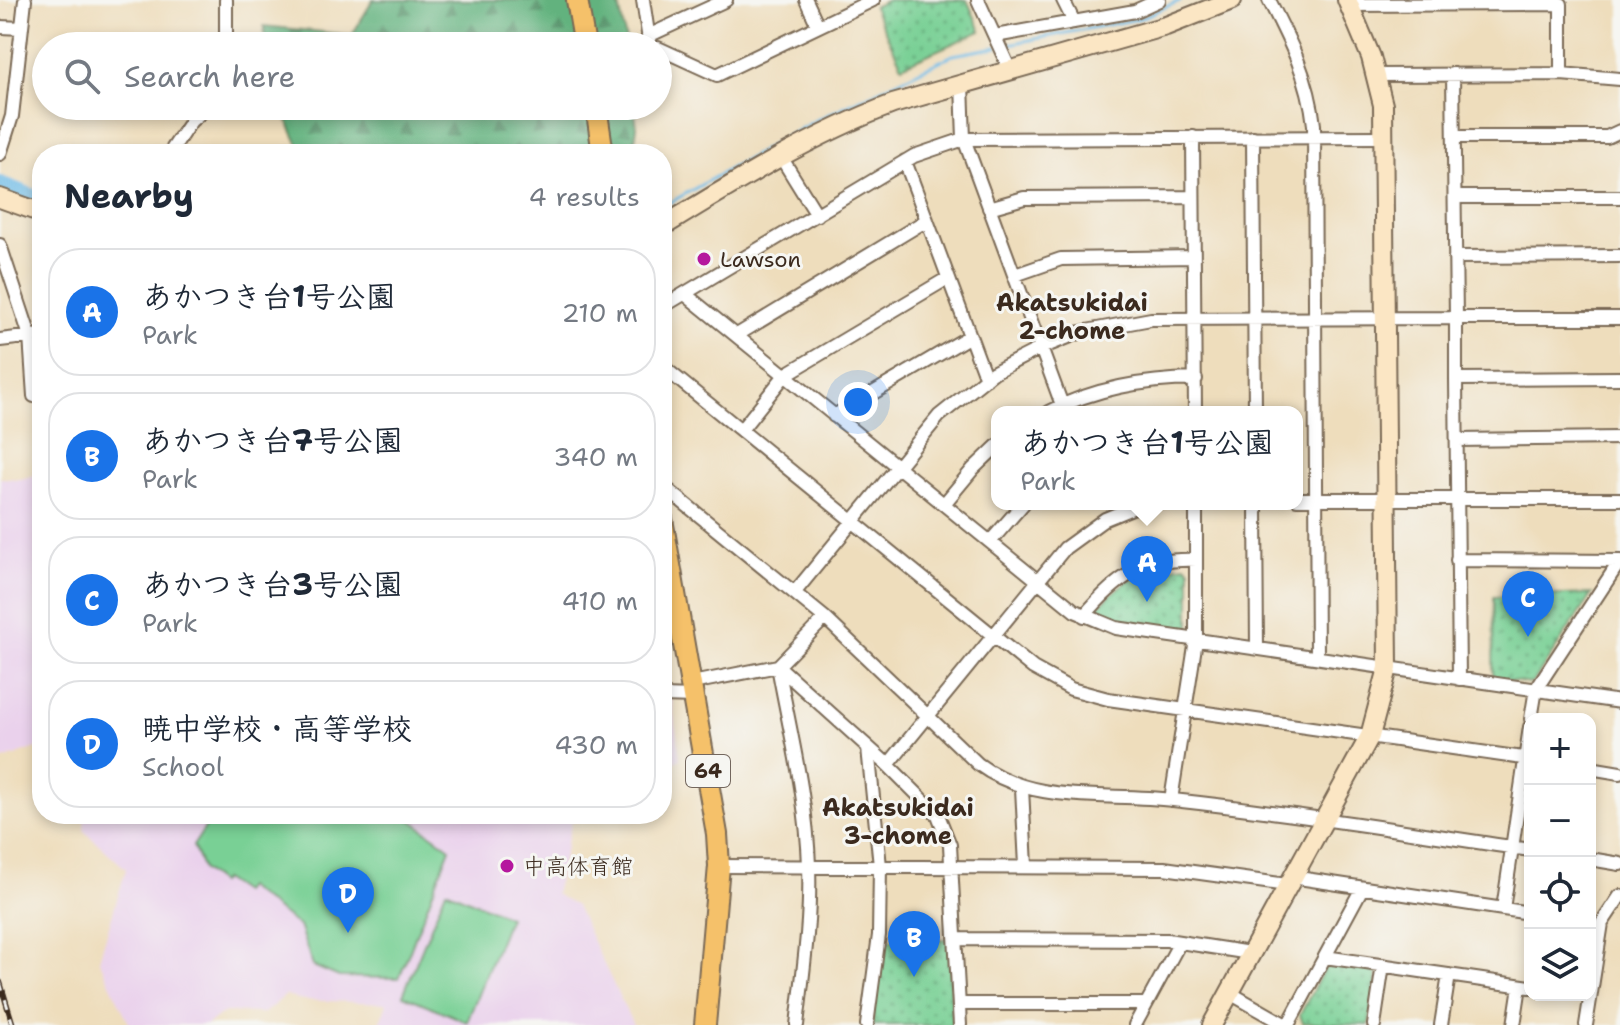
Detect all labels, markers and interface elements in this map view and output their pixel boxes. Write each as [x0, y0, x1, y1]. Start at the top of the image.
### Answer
search box [32, 32, 672, 120]
icon: search [60, 54, 104, 98]
text: Search here [124, 56, 295, 97]
text: Nearby [64, 173, 194, 219]
text: 4 results [528, 179, 640, 214]
place label: Lawson [720, 245, 801, 274]
marker: Lawson [695, 250, 713, 268]
text: あかつき台1号公園 [142, 276, 396, 317]
district label: Akatsukidai 2-chome [996, 287, 1148, 347]
text: A [82, 295, 102, 330]
text: 210 m [561, 295, 638, 330]
text: Park [142, 317, 198, 352]
your location [838, 382, 878, 422]
popup [991, 406, 1303, 510]
text: あかつき台7号公園 [142, 420, 403, 461]
text: あかつき台1号公園 [1020, 422, 1274, 463]
text: B [84, 439, 100, 474]
text: 340 m [553, 439, 638, 474]
text: Park [142, 461, 198, 496]
text: Park [1020, 463, 1076, 498]
pin: A [1121, 536, 1173, 602]
text: あかつき台3号公園 [142, 564, 403, 605]
pin: C [1502, 571, 1554, 637]
text: C [84, 583, 100, 618]
text: 410 m [561, 583, 638, 618]
text: Park [142, 605, 198, 640]
text: 暁中学校・高等学校 [142, 708, 412, 749]
map controls [1524, 713, 1596, 1001]
button: + [1524, 713, 1596, 785]
text: D [83, 727, 101, 762]
text: 430 m [554, 727, 638, 762]
text: School [142, 749, 224, 784]
road number: 64 [686, 755, 730, 787]
button: − [1524, 785, 1596, 857]
district label: Akatsukidai 3-chome [822, 792, 974, 852]
place label: 中高体育館 [523, 852, 633, 881]
marker: 中高体育館 [498, 857, 516, 875]
button: locate [1524, 857, 1596, 929]
pin: D [322, 867, 374, 933]
pin: B [888, 911, 940, 977]
button: layers [1524, 929, 1596, 1001]

